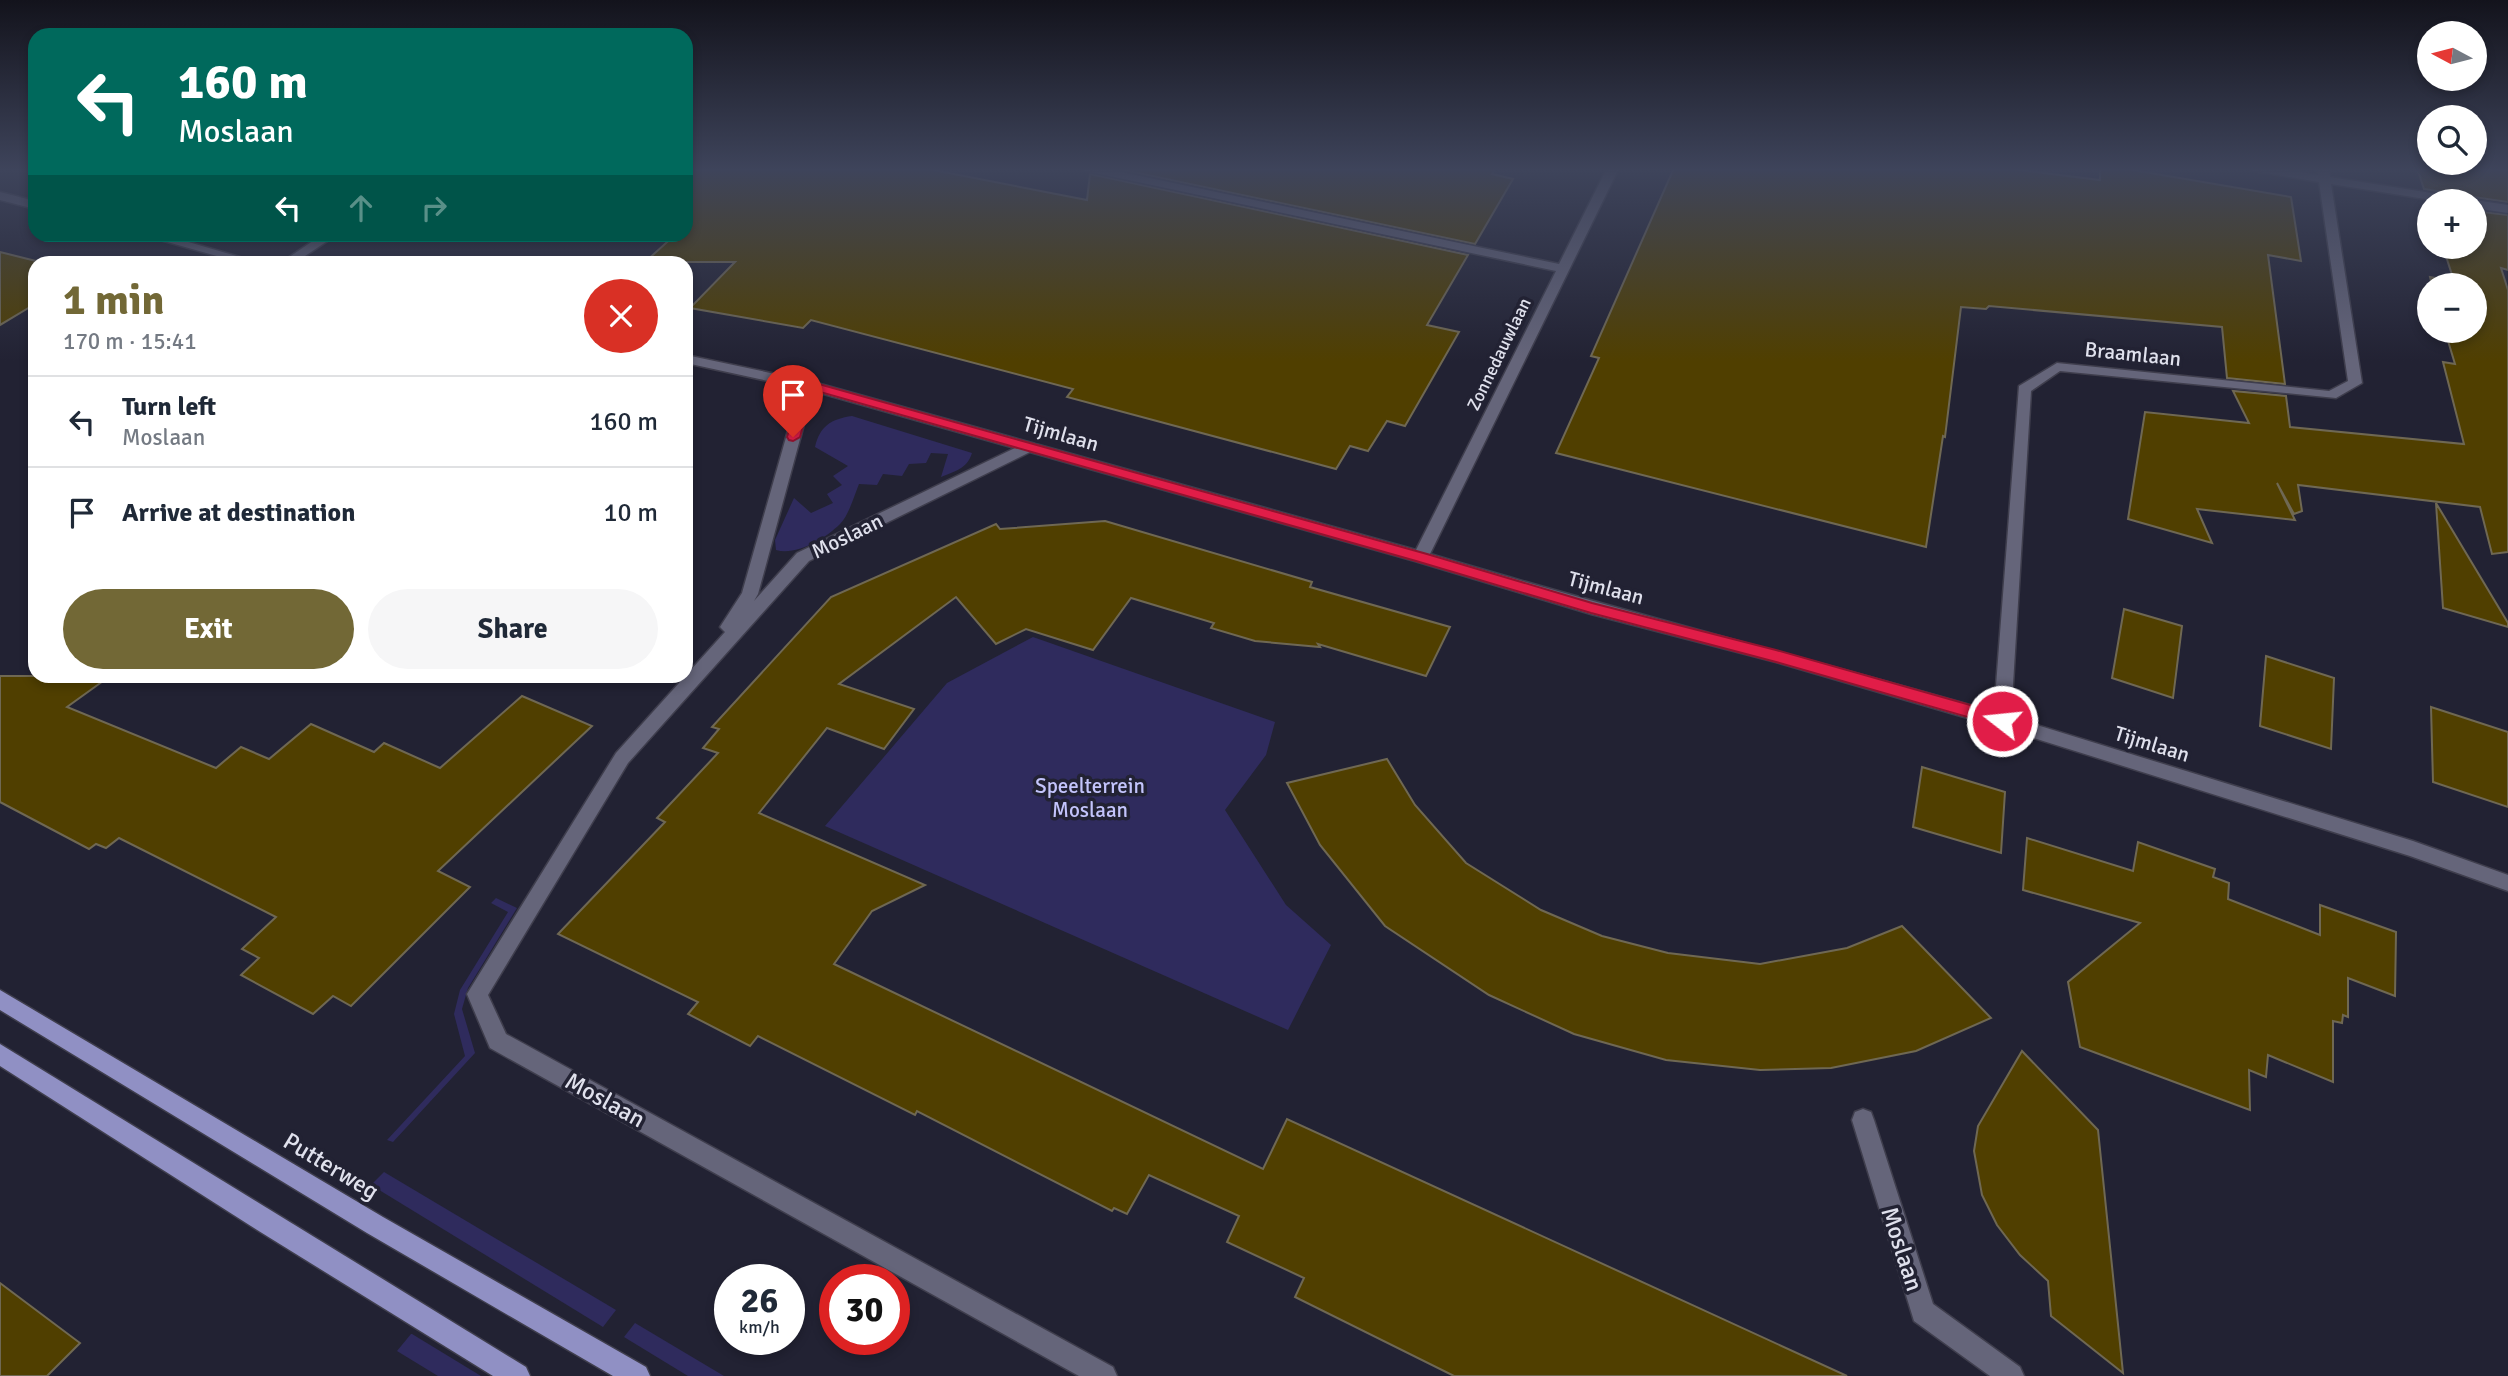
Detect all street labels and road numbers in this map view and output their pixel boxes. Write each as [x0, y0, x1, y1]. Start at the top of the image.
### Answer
street label: Zonnedauwlaan [1462, 294, 1536, 414]
street label: Braamlaan [2083, 336, 2183, 372]
street label: Tijmlaan [1020, 411, 1102, 457]
street label: Moslaan [807, 508, 887, 564]
street label: Tijmlaan [1565, 565, 1647, 611]
street label: Tijmlaan [2111, 720, 2193, 768]
street label: Moslaan [560, 1066, 650, 1134]
street label: Putterweg [278, 1126, 384, 1206]
street label: Moslaan [1874, 1203, 1930, 1295]

